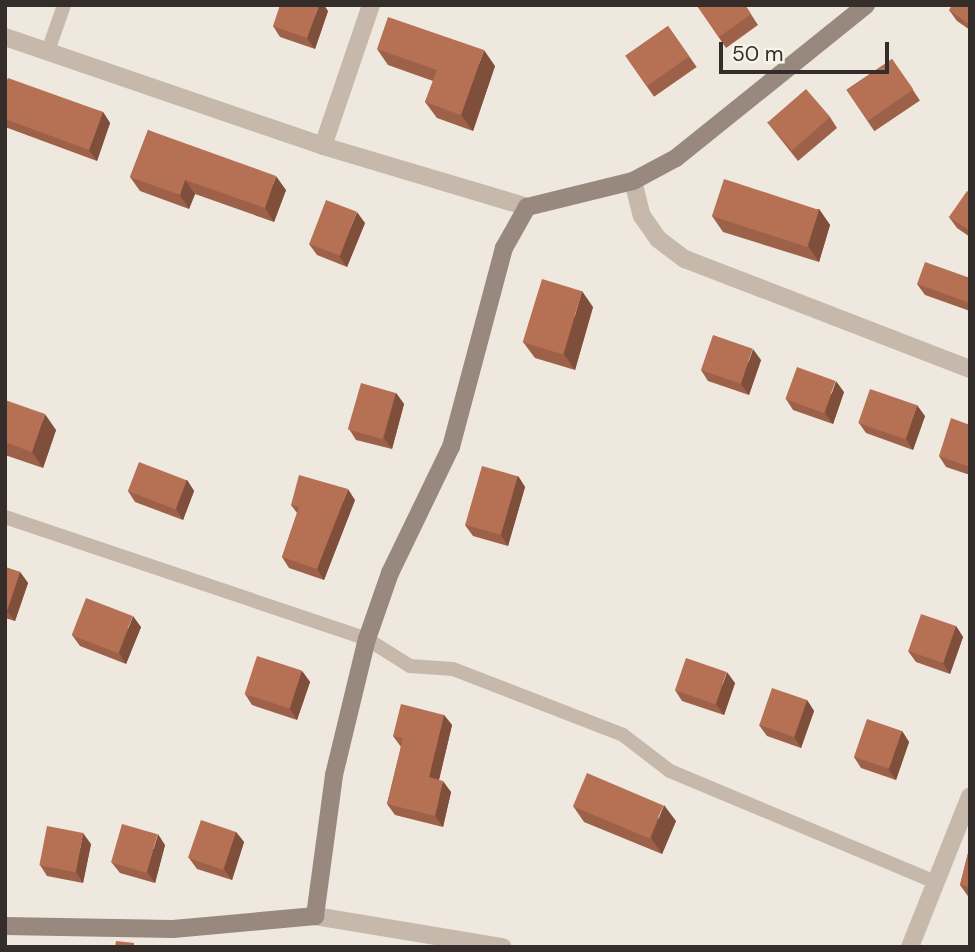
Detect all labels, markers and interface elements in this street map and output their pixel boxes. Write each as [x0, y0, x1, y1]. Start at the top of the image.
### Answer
scale bar [723, 28, 893, 72]
text: 50 m [732, 40, 783, 68]

